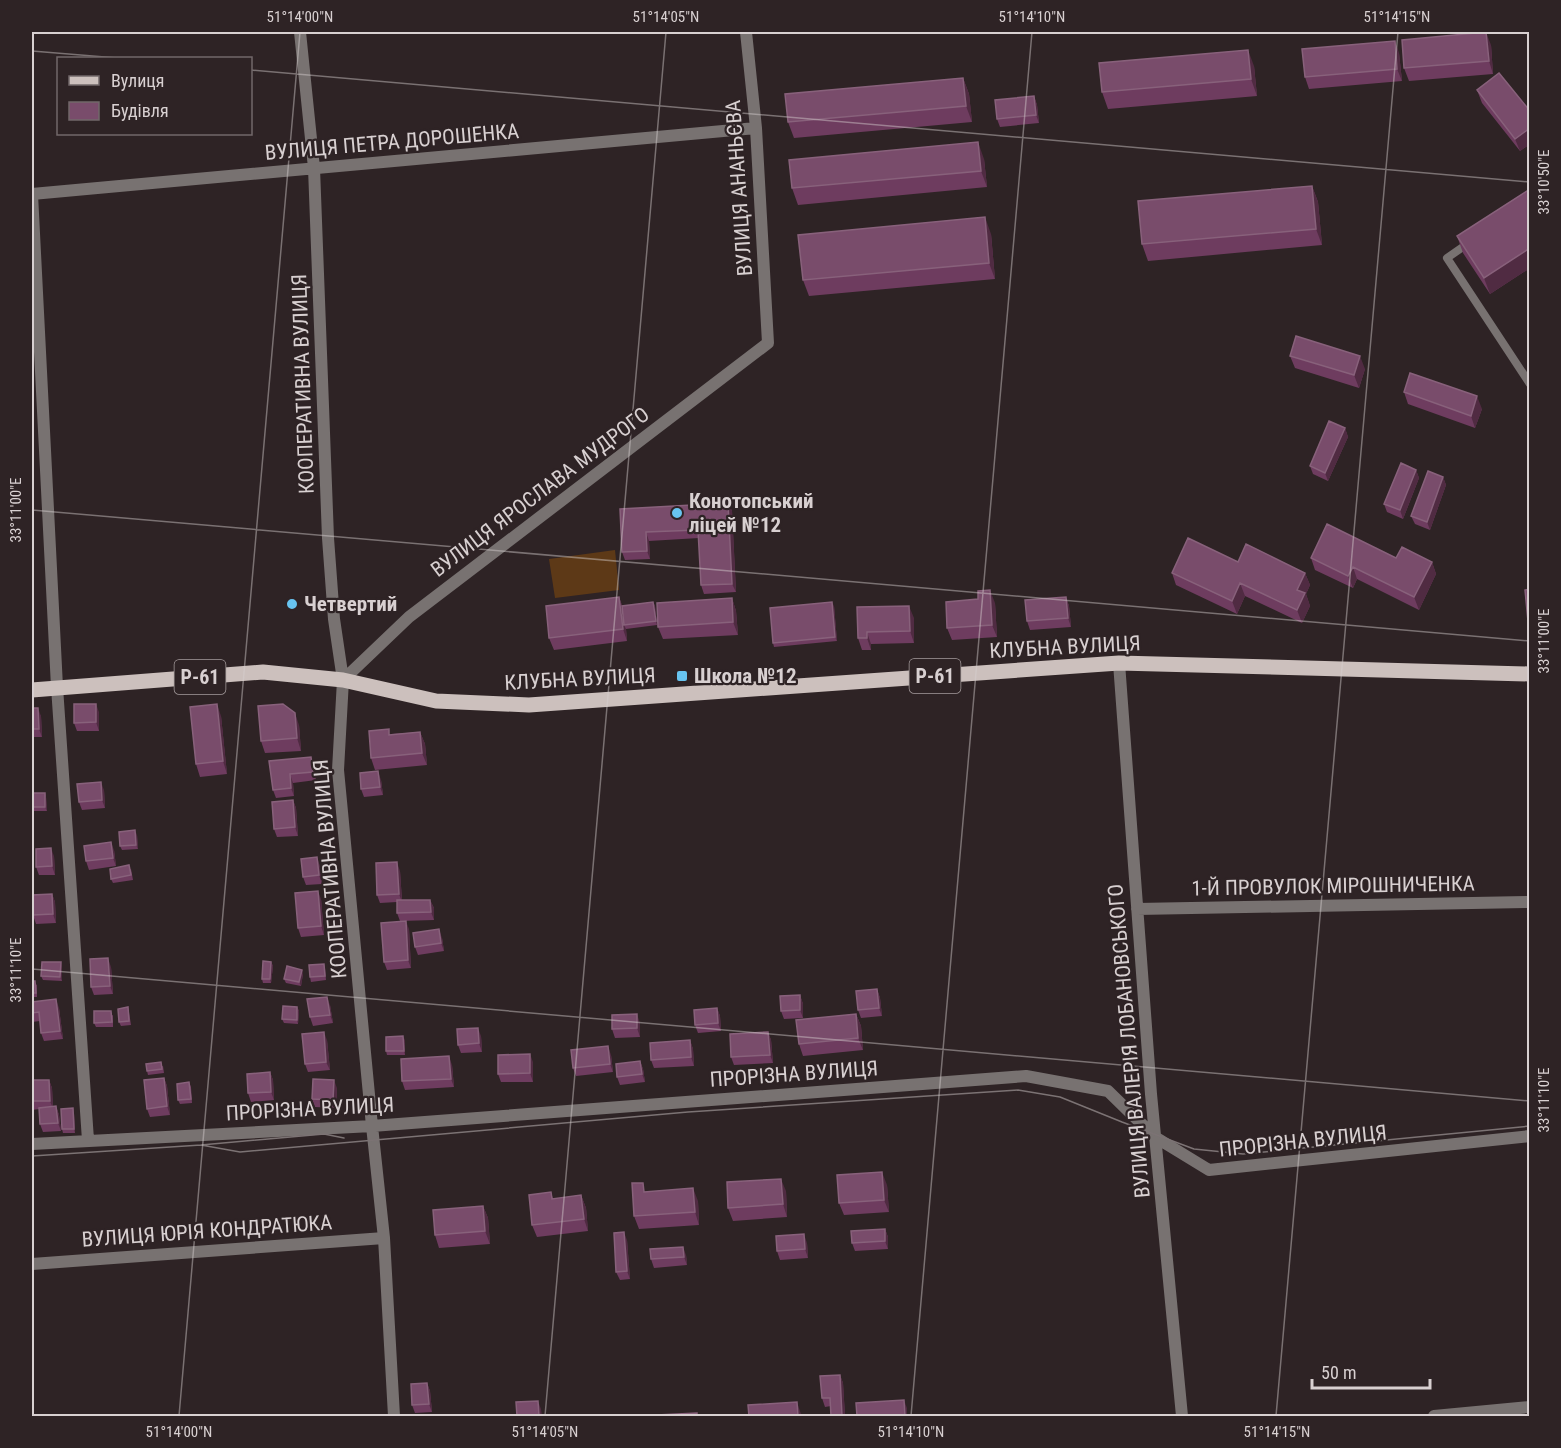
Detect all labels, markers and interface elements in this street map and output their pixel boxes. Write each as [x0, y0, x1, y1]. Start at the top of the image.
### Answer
text: 51°14'00"N [267, 8, 333, 26]
text: 51°14'05"N [633, 8, 699, 26]
text: 51°14'10"N [999, 8, 1065, 26]
text: 51°14'15"N [1364, 8, 1430, 26]
legend [57, 57, 252, 135]
text: Вулиця [111, 70, 165, 91]
street label: ВУЛИЦЯ АНАНЬЄВА [721, 99, 757, 277]
text: Будівля [111, 100, 169, 121]
street label: ВУЛИЦЯ ПЕТРА ДОРОШЕНКА [264, 119, 520, 165]
text: 33°10'50"E [1535, 150, 1553, 214]
street label: КООПЕРАТИВНА ВУЛИЦЯ [287, 274, 319, 494]
street label: ВУЛИЦЯ ЯРОСЛАВА МУДРОГО [426, 402, 654, 582]
text: 33°11'00"E [7, 478, 25, 542]
place label: Конотопський ліцей №12 [689, 489, 813, 537]
marker: Конотопський ліцей №12 [670, 506, 684, 520]
place label: Четвертий [304, 592, 397, 616]
marker: Четвертий [285, 597, 299, 611]
text: 33°11'00"E [1535, 609, 1553, 673]
street label: КЛУБНА ВУЛИЦЯ [989, 631, 1141, 663]
road number: Р-61 [910, 659, 960, 693]
road number: Р-61 [174, 660, 226, 694]
street label: КЛУБНА ВУЛИЦЯ [504, 663, 656, 695]
place label: Школа №12 [694, 664, 797, 688]
marker: Школа №12 [675, 669, 689, 683]
street label: КООПЕРАТИВНА ВУЛИЦЯ [308, 758, 352, 980]
street label: 1-Й ПРОВУЛОК МІРОШНИЧЕНКА [1191, 872, 1475, 900]
street label: ВУЛИЦЯ ВАЛЕРІЯ ЛОБАНОВСЬКОГО [1103, 883, 1155, 1199]
text: 33°11'10"E [7, 938, 25, 1002]
street label: ПРОРІЗНА ВУЛИЦЯ [709, 1056, 879, 1092]
text: 33°11'10"E [1535, 1068, 1553, 1132]
street label: ПРОРІЗНА ВУЛИЦЯ [225, 1093, 395, 1125]
street label: ПРОРІЗНА ВУЛИЦЯ [1218, 1120, 1388, 1162]
street label: ВУЛИЦЯ ЮРІЯ КОНДРАТЮКА [81, 1210, 333, 1252]
scale bar [1312, 1352, 1430, 1390]
text: 50 m [1321, 1362, 1356, 1383]
text: 51°14'00"N [146, 1423, 212, 1441]
text: 51°14'05"N [512, 1423, 578, 1441]
text: 51°14'10"N [878, 1423, 944, 1441]
text: 51°14'15"N [1244, 1423, 1310, 1441]

